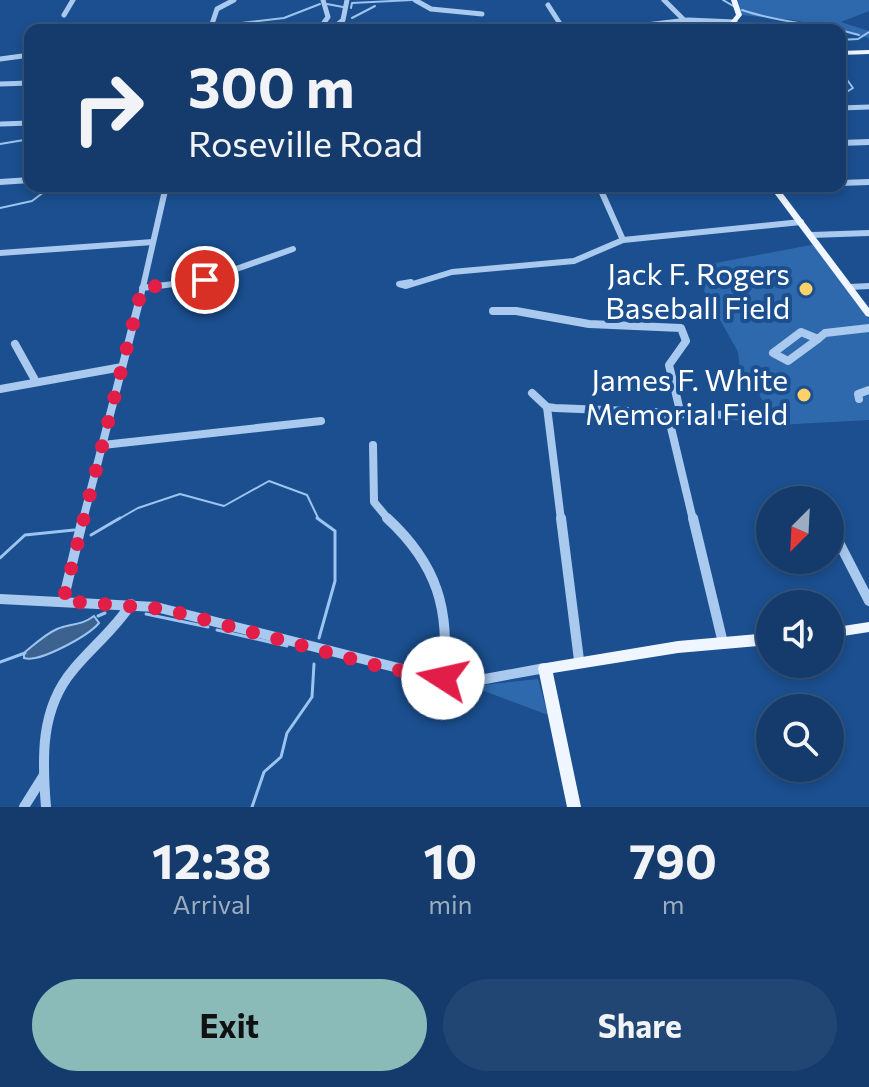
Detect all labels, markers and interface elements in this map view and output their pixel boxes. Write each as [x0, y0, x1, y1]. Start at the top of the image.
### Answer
text: 300 m [188, 51, 355, 120]
icon: right [56, 56, 160, 160]
text: Roseville Road [188, 120, 423, 164]
pin [171, 246, 239, 314]
place label: Jack F. Rogers Baseball Field [605, 254, 790, 325]
icon: arrive [183, 258, 227, 302]
marker: Jack F. Rogers Baseball Field [797, 280, 815, 298]
place label: James F. White Memorial Field [585, 360, 788, 431]
marker: James F. White Memorial Field [795, 386, 813, 404]
north arrow [756, 486, 844, 574]
map controls [756, 486, 844, 782]
button: sound [756, 590, 844, 678]
position arrow [401, 636, 485, 720]
button: search [756, 694, 844, 782]
text: 12:38 [152, 830, 271, 889]
text: 10 [424, 830, 477, 889]
text: 790 [629, 830, 717, 889]
text: Arrival [172, 888, 251, 919]
text: min [428, 888, 473, 919]
text: m [662, 888, 684, 919]
button: Exit [32, 979, 427, 1071]
button: Share [443, 979, 837, 1071]

